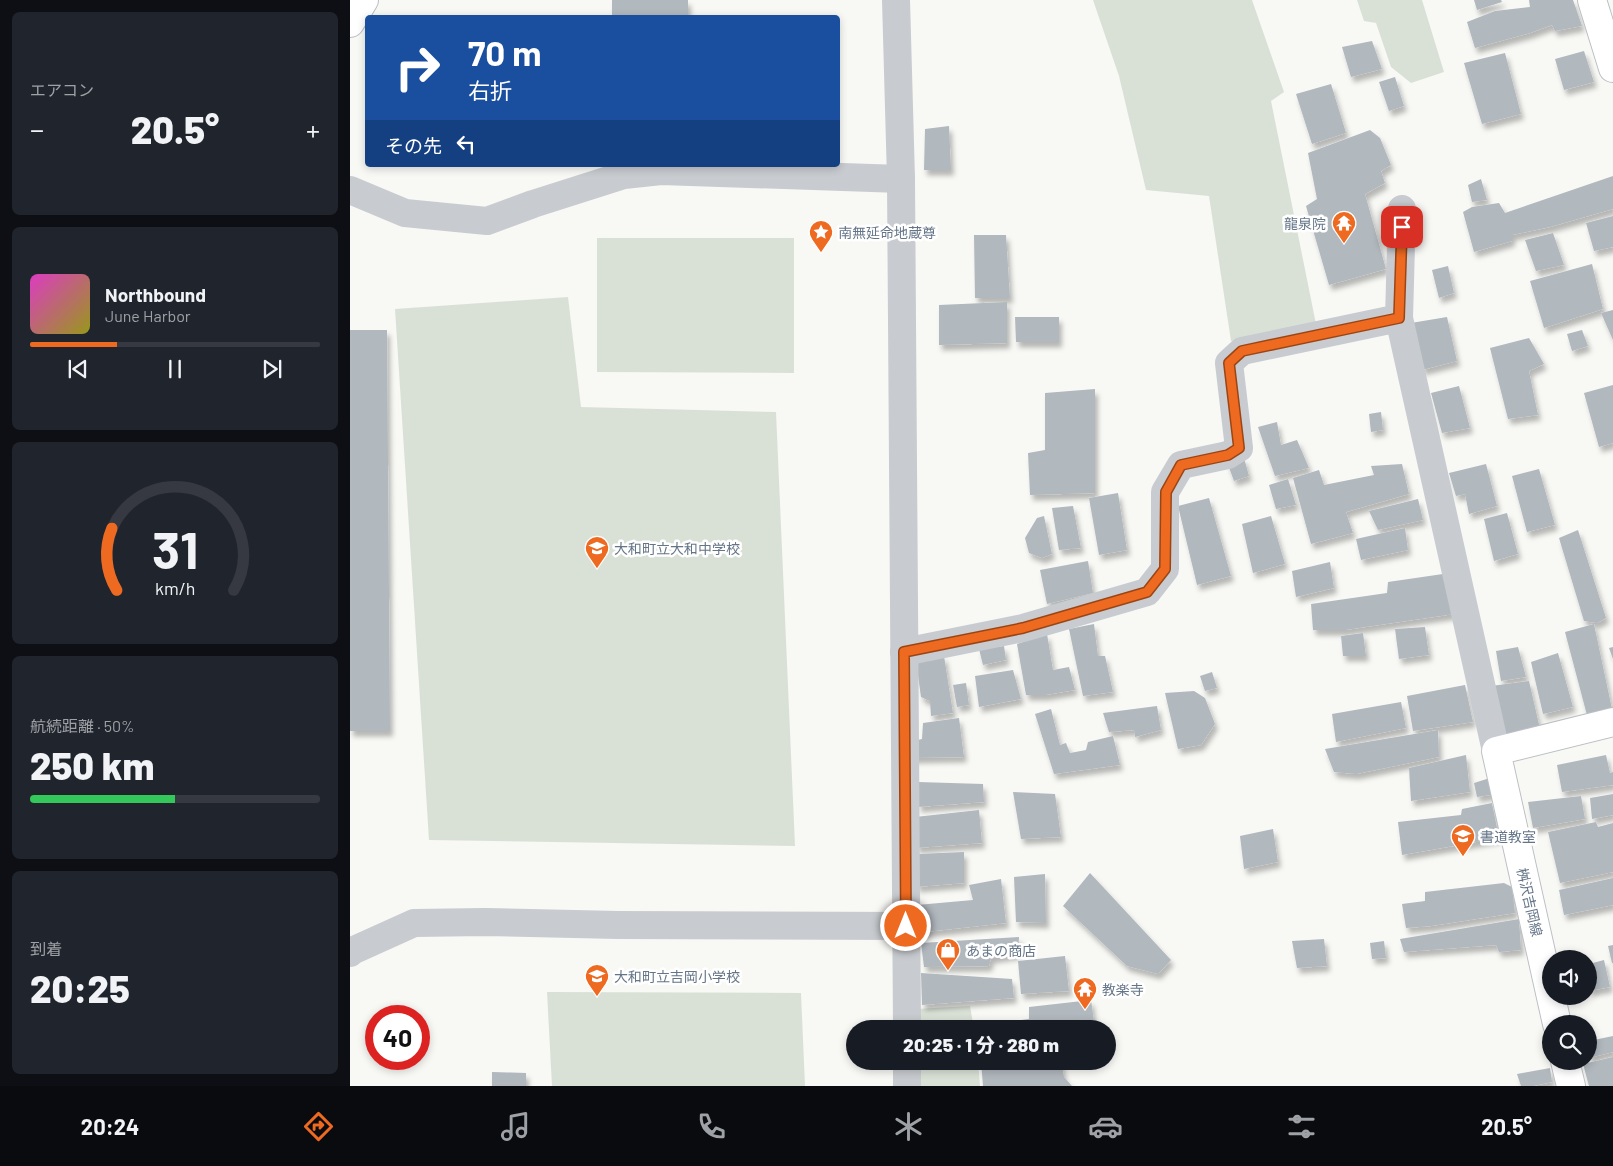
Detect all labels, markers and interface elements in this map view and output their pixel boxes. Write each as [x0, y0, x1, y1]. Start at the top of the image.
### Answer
text: 70 m [468, 31, 542, 73]
icon: right [385, 35, 450, 100]
text: 右折 [468, 77, 512, 103]
text: エアコン [30, 80, 94, 99]
text: 20.5° [131, 106, 219, 152]
text: − [30, 112, 44, 146]
text: + [306, 112, 320, 146]
icon: left [452, 130, 480, 158]
text: その先 [385, 134, 442, 157]
pin [1381, 206, 1423, 248]
temple icon: 龍泉院 [1331, 210, 1357, 244]
icon: arrive [1388, 213, 1416, 241]
place label: 龍泉院 [1284, 215, 1326, 232]
place icon: 南無延命地蔵尊 [808, 219, 834, 253]
place label: 南無延命地蔵尊 [838, 224, 936, 241]
text: Northbound [105, 283, 206, 306]
text: June Harbor [105, 306, 191, 325]
icon: previous [64, 355, 92, 383]
icon: pause [161, 355, 189, 383]
icon: next [258, 355, 286, 383]
text: 31 [152, 517, 198, 579]
school or university icon: 大和町立大和中学校 [584, 535, 610, 569]
place label: 大和町立大和中学校 [614, 540, 740, 557]
text: km/h [155, 577, 195, 599]
text: 航続距離 · 50% [30, 716, 135, 735]
text: 250 km [30, 742, 154, 788]
school or university icon: 書道教室 [1450, 823, 1476, 857]
place label: 書道教室 [1480, 828, 1536, 845]
street label: 桝沢吉岡線 [1514, 866, 1546, 938]
position arrow [879, 899, 931, 951]
shop icon: あまの商店 [935, 937, 961, 971]
text: 到着 [30, 939, 62, 958]
place label: あまの商店 [966, 942, 1036, 959]
map controls [1542, 950, 1597, 1070]
button: sound [1542, 950, 1597, 1005]
school or university icon: 大和町立吉岡小学校 [584, 963, 610, 997]
text: 20:25 [30, 965, 130, 1011]
place label: 大和町立吉岡小学校 [614, 968, 740, 985]
temple icon: 教楽寺 [1072, 976, 1098, 1010]
place label: 教楽寺 [1102, 981, 1144, 998]
speed limit sign: 40 [365, 1005, 430, 1070]
button: search [1542, 1015, 1597, 1070]
text: 20:25 · 1 分 · 280 m [903, 1033, 1059, 1056]
icon: directions [301, 1109, 336, 1144]
icon: music [498, 1109, 533, 1144]
icon: phone [694, 1109, 729, 1144]
icon: climate [891, 1109, 926, 1144]
icon: car [1088, 1109, 1123, 1144]
icon: filters [1284, 1109, 1319, 1144]
text: 20:24 [81, 1113, 139, 1139]
text: 20.5° [1481, 1113, 1532, 1139]

